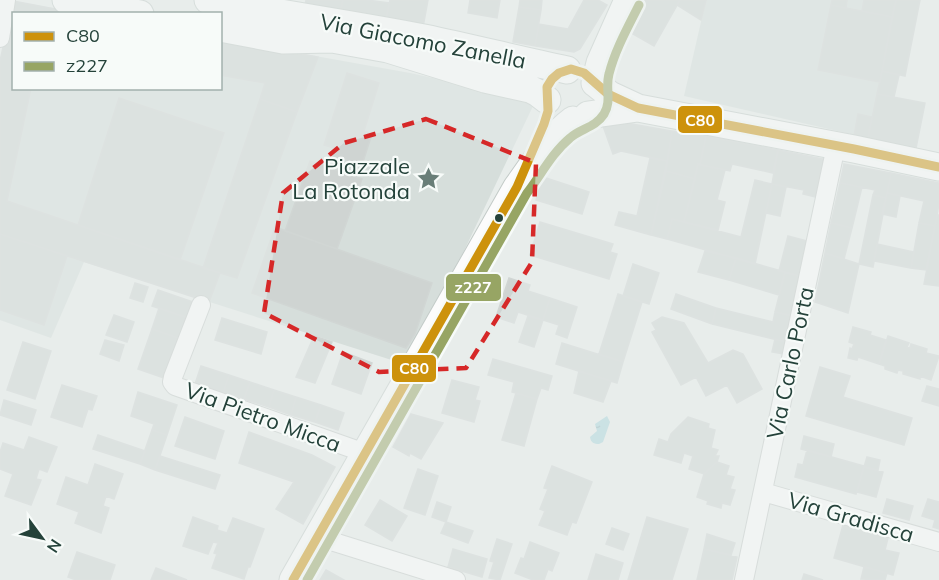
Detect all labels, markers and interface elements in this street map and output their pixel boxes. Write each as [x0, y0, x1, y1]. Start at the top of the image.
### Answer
street label: Via Giacomo Zanella [317, 7, 529, 75]
legend [12, 12, 222, 90]
text: C80 [66, 24, 100, 47]
text: z227 [66, 54, 108, 77]
line badge: C80 [677, 105, 723, 134]
text: C80 [685, 110, 715, 130]
place label: Piazzale La Rotonda [292, 152, 410, 205]
place icon: Piazzale La Rotonda [415, 166, 441, 192]
unlabelled marker [493, 212, 505, 224]
line badge: z227 [445, 273, 502, 302]
text: z227 [454, 277, 492, 297]
street label: Via Carlo Porta [760, 284, 820, 442]
line badge: C80 [391, 354, 437, 383]
text: C80 [399, 358, 429, 378]
street label: Via Pietro Micca [181, 376, 345, 458]
street label: Via Gradisca [785, 486, 917, 548]
north arrow [12, 508, 72, 568]
text: N [43, 536, 66, 557]

